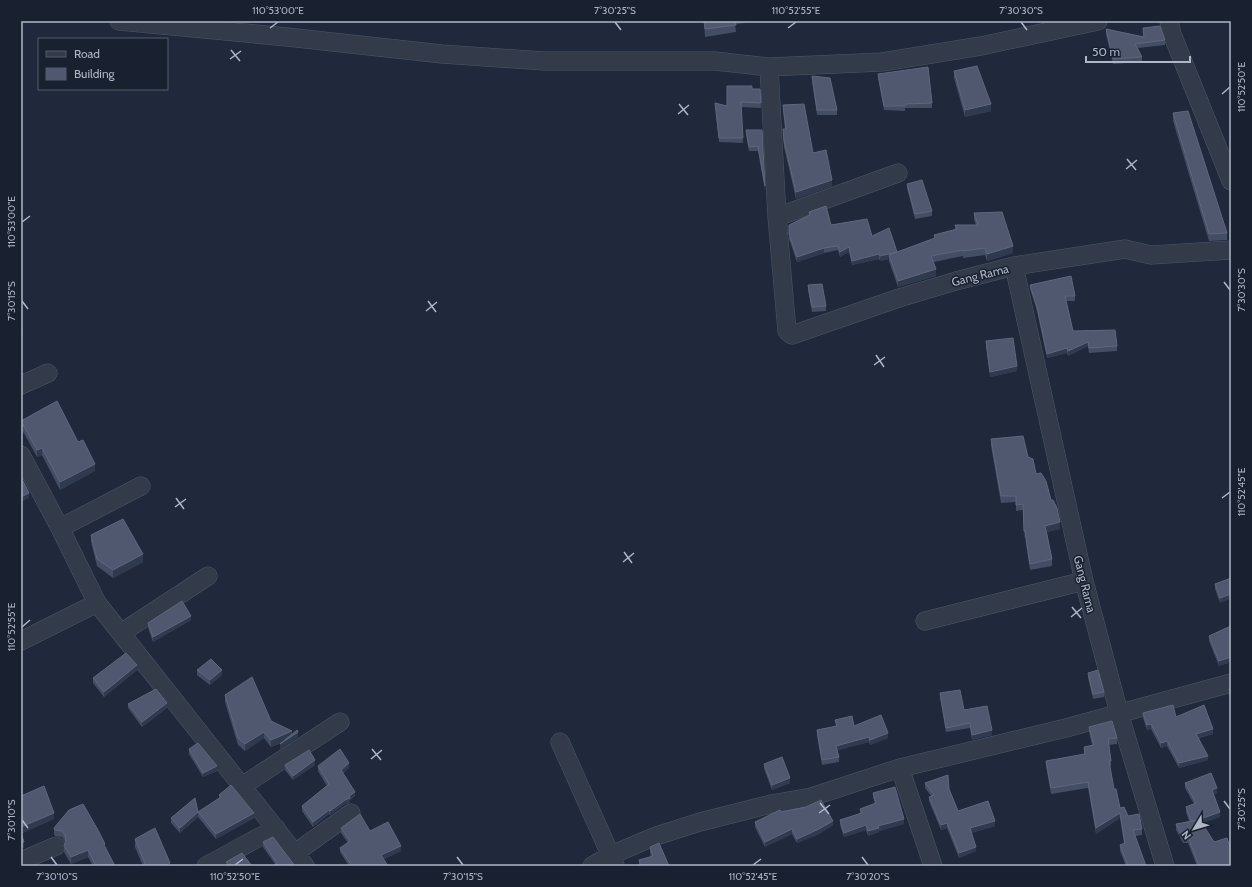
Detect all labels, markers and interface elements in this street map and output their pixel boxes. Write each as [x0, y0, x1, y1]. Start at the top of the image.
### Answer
text: 110°53'00"E [252, 4, 304, 17]
text: 7°30'25"S [594, 4, 636, 17]
text: 110°52'55"E [772, 4, 821, 17]
text: 7°30'30"S [999, 4, 1043, 17]
legend [38, 38, 168, 90]
scale bar [1086, 38, 1190, 64]
text: 50 m [1092, 44, 1120, 59]
text: Road [74, 46, 100, 61]
text: 110°52'50"E [1235, 62, 1248, 112]
text: Building [74, 66, 116, 81]
text: 110°53'00"E [5, 196, 18, 248]
street label: Gang Rama [950, 261, 1010, 289]
text: 7°30'30"S [1235, 268, 1248, 312]
text: 7°30'15"S [5, 281, 18, 321]
text: 110°52'45"E [1235, 467, 1248, 516]
street label: Gang Rama [1071, 554, 1099, 614]
text: 110°52'55"E [5, 602, 18, 651]
text: 7°30'25"S [1235, 788, 1248, 830]
text: 7°30'10"S [5, 799, 18, 841]
north arrow [1174, 809, 1214, 849]
text: N [1178, 828, 1194, 843]
text: 7°30'10"S [36, 870, 78, 883]
text: 110°52'50"E [210, 870, 260, 883]
text: 7°30'15"S [443, 870, 483, 883]
text: 110°52'45"E [729, 870, 778, 883]
text: 7°30'20"S [846, 870, 890, 883]

